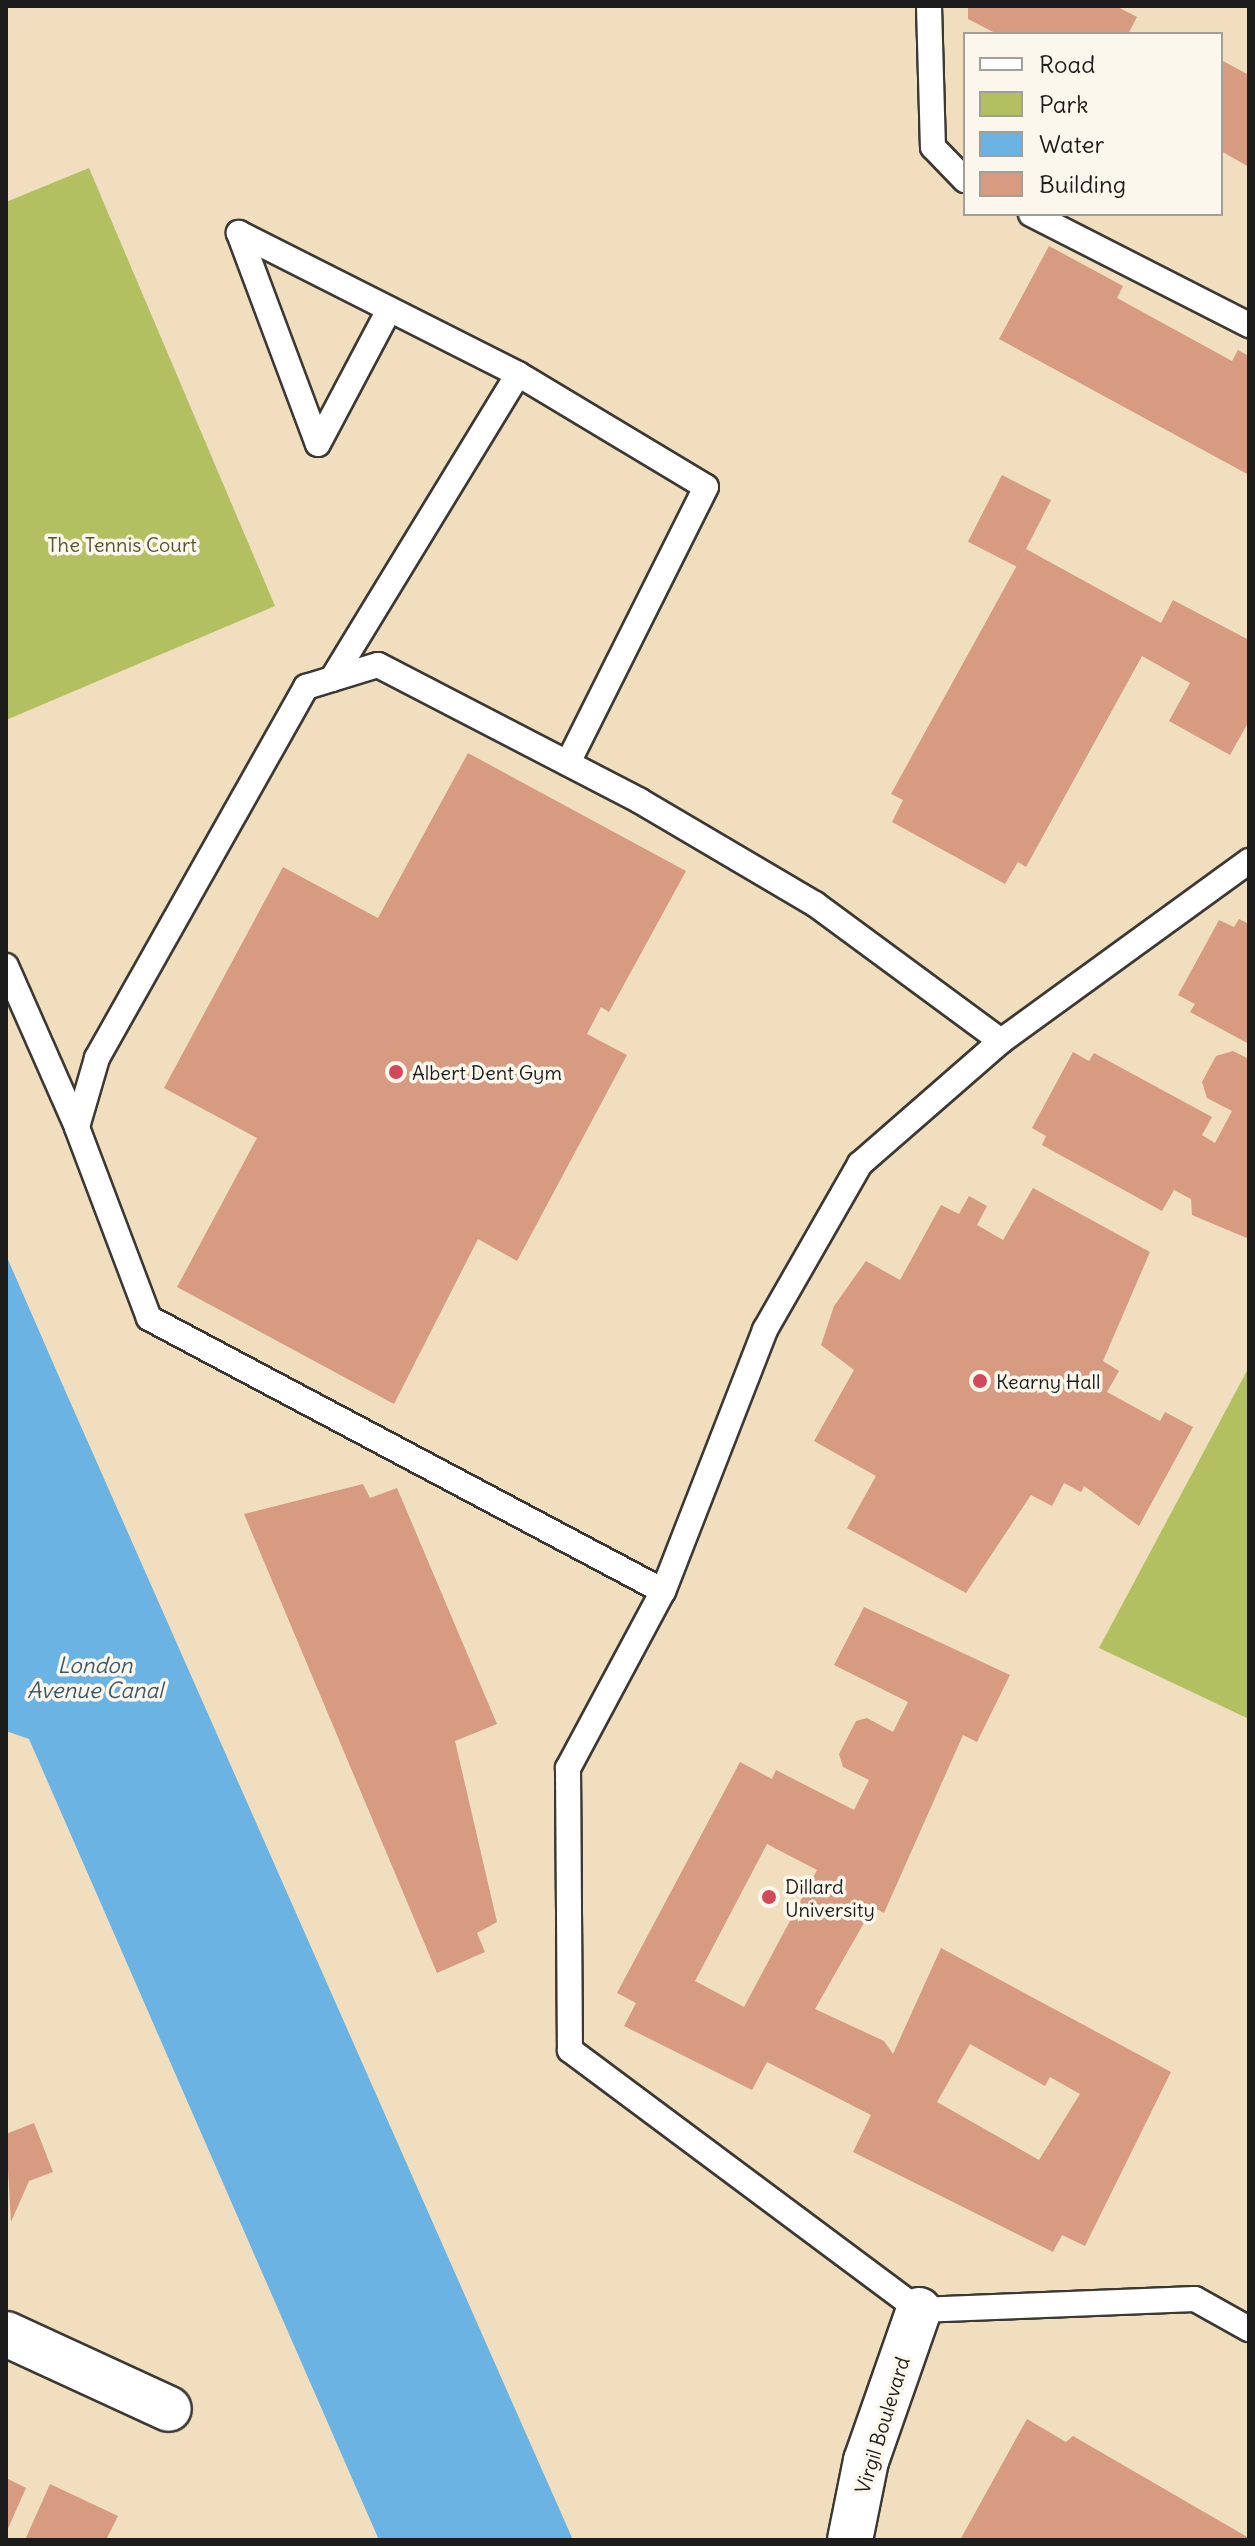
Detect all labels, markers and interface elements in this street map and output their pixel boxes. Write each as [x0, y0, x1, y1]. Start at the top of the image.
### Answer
legend [963, 32, 1223, 216]
text: Road [1039, 49, 1095, 79]
text: Park [1039, 89, 1089, 119]
text: Water [1039, 129, 1104, 159]
text: Building [1039, 169, 1126, 199]
park label: The Tennis Court [47, 532, 197, 556]
place label: Albert Dent Gym [412, 1060, 562, 1084]
marker: Albert Dent Gym [387, 1063, 405, 1081]
place label: Kearny Hall [996, 1369, 1101, 1393]
marker: Kearny Hall [971, 1372, 989, 1390]
water label: London Avenue Canal [27, 1652, 163, 1704]
place label: Dillard University [785, 1874, 875, 1921]
marker: Dillard University [760, 1888, 778, 1906]
street label: Virgil Boulevard [850, 2354, 914, 2496]

